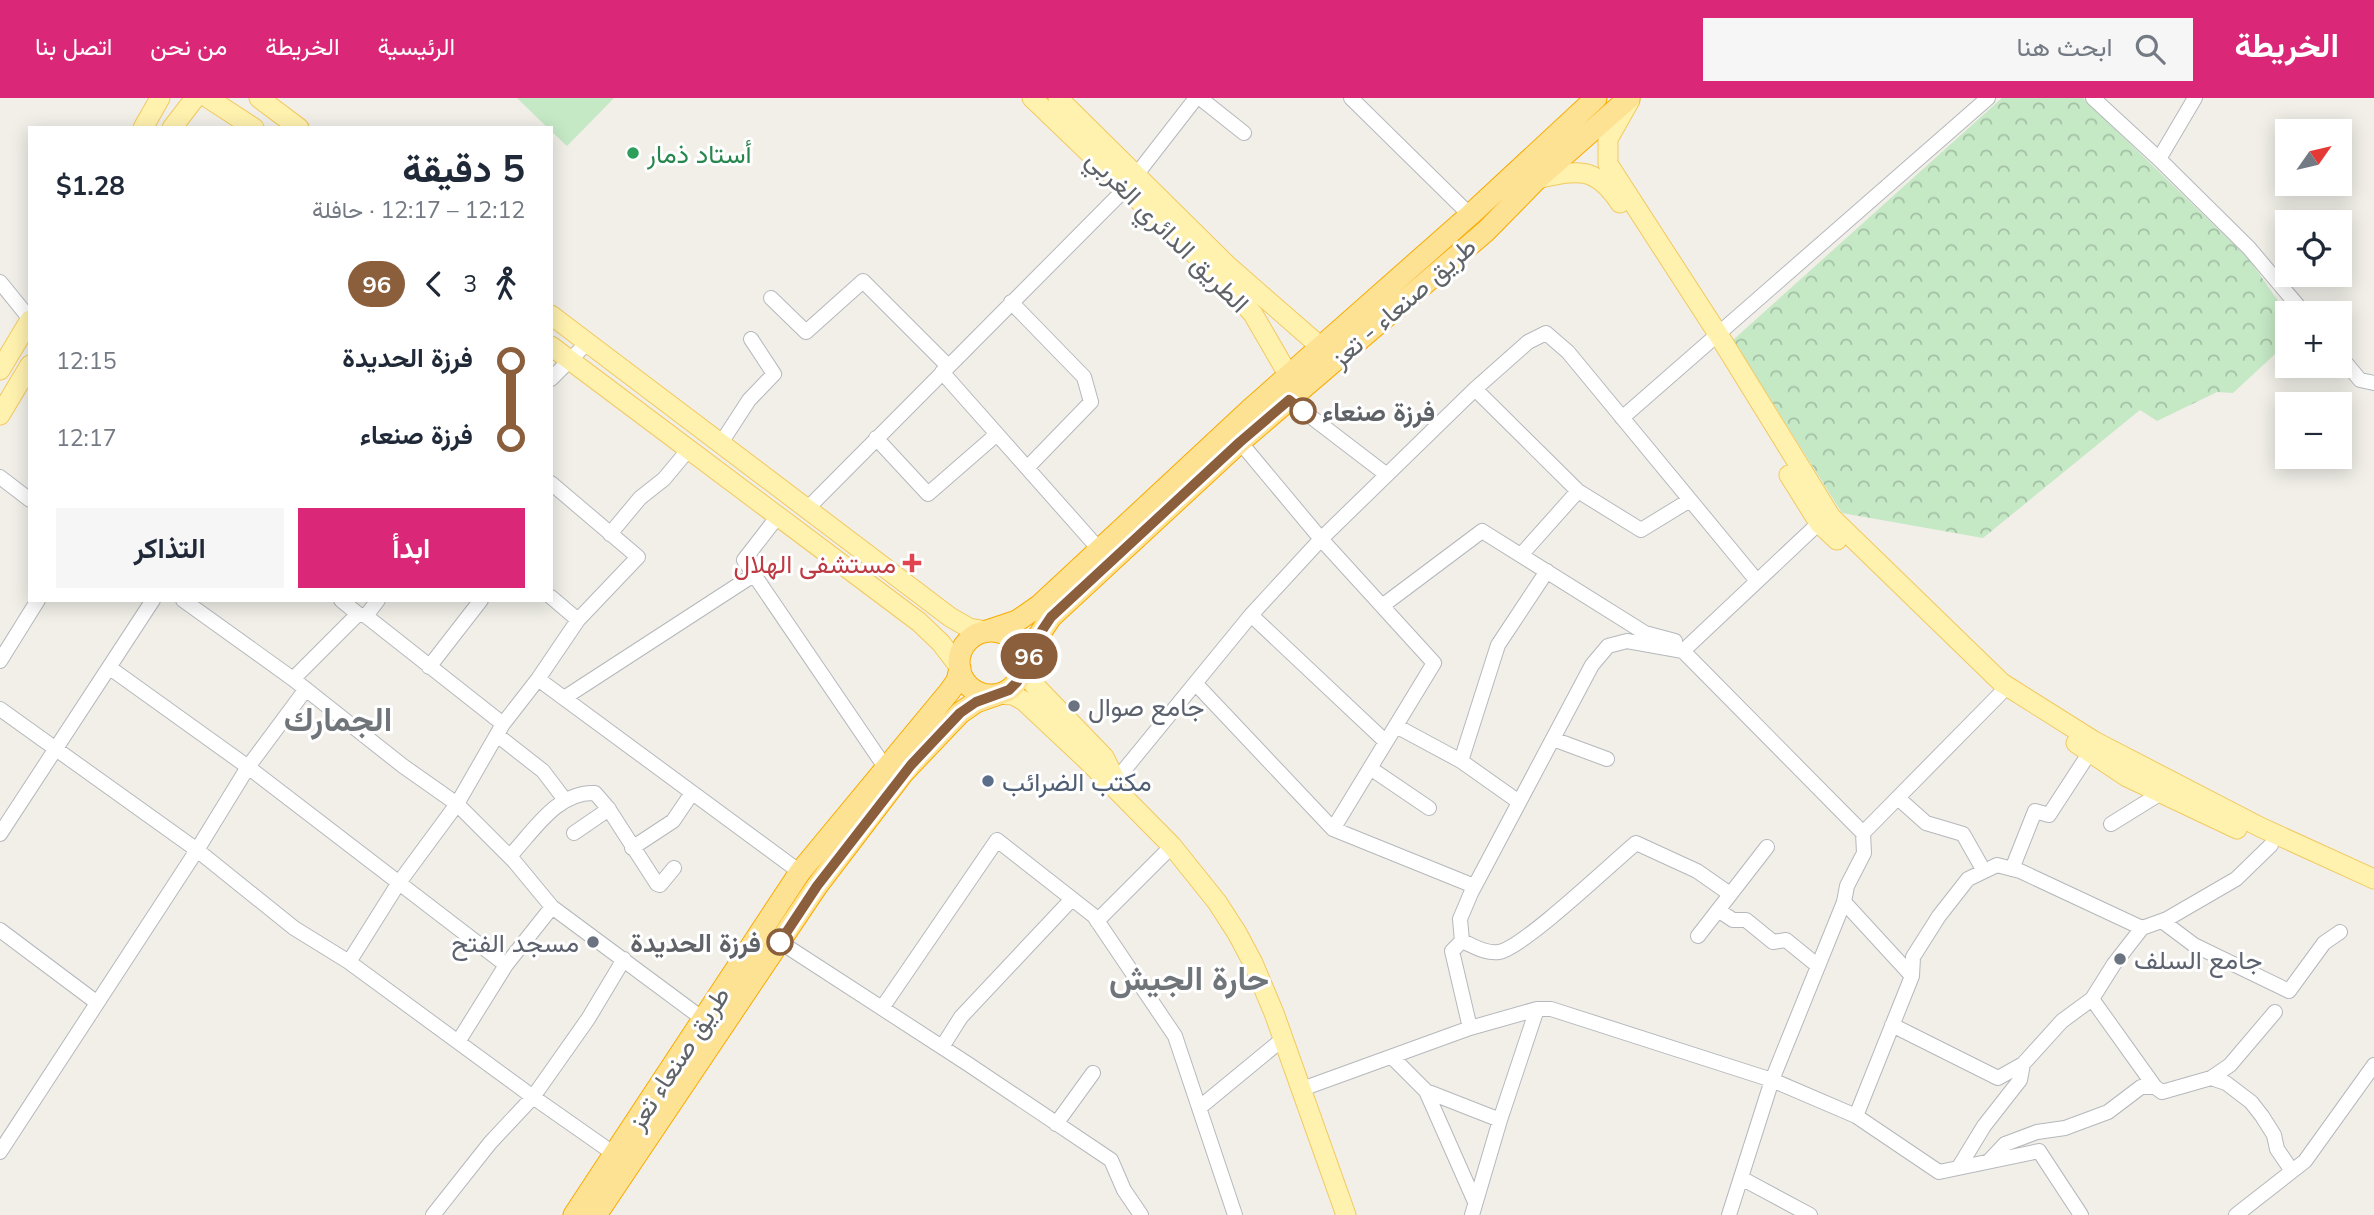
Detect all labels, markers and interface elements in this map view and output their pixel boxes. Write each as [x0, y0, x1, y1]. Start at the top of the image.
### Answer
search box [1703, 18, 2193, 81]
text: الخريطة [2235, 24, 2339, 65]
text: ابحث هنا [2017, 30, 2113, 63]
icon: search [2131, 30, 2169, 68]
text: اتصل بنا [35, 31, 112, 61]
text: من نحن [150, 31, 227, 61]
text: الخريطة [265, 31, 339, 61]
text: الرئيسية [377, 31, 455, 61]
north arrow [2275, 119, 2352, 196]
map controls [2275, 119, 2352, 469]
place label: أستاد ذمار [646, 137, 752, 170]
street label: الطريق الدائري الغربي [1076, 142, 1257, 323]
text: 5 دقيقة [402, 144, 525, 192]
marker: أستاد ذمار [625, 145, 641, 161]
text: $1.28 [56, 169, 125, 202]
text: 12:12 – 12:17 · حافلة [312, 195, 525, 224]
button: locate [2275, 210, 2352, 287]
street label: طريق صنعاء - تعز [1323, 230, 1483, 375]
icon: back [415, 265, 453, 303]
icon: walk [487, 265, 525, 303]
text: 96 [362, 269, 391, 299]
text: 3 [463, 269, 477, 298]
button: + [2275, 301, 2352, 378]
text: فرزة الحديدة [342, 341, 473, 374]
text: 12:15 [56, 346, 116, 375]
button: − [2275, 392, 2352, 469]
place label: فرزة صنعاء [1322, 395, 1435, 428]
marker: فرزة صنعاء [1290, 398, 1316, 424]
text: فرزة صنعاء [360, 418, 473, 451]
text: 12:17 [56, 423, 116, 452]
button: التذاكر [56, 508, 284, 588]
button: ابدأ [298, 508, 525, 588]
place label: مستشفى الهلال [734, 547, 896, 580]
marker: مستشفى الهلال [902, 553, 922, 573]
line badge: 96 [998, 633, 1060, 679]
text: 96 [1015, 641, 1043, 671]
place label: جامع صوال [1088, 690, 1204, 725]
district label: الجمارك [284, 698, 392, 740]
marker: جامع صوال [1066, 698, 1082, 714]
place label: مكتب الضرائب [1002, 765, 1152, 798]
marker: مكتب الضرائب [980, 773, 996, 789]
place label: مسجد الفتح [451, 926, 579, 961]
place label: فرزة الحديدة [630, 926, 761, 959]
marker: فرزة الحديدة [767, 929, 793, 955]
marker: مسجد الفتح [585, 934, 601, 950]
place label: جامع السلف [2134, 943, 2262, 978]
marker: جامع السلف [2112, 951, 2128, 967]
district label: حارة الجيش [1109, 957, 1269, 999]
street label: طريق صنعاء تعز [619, 980, 737, 1137]

